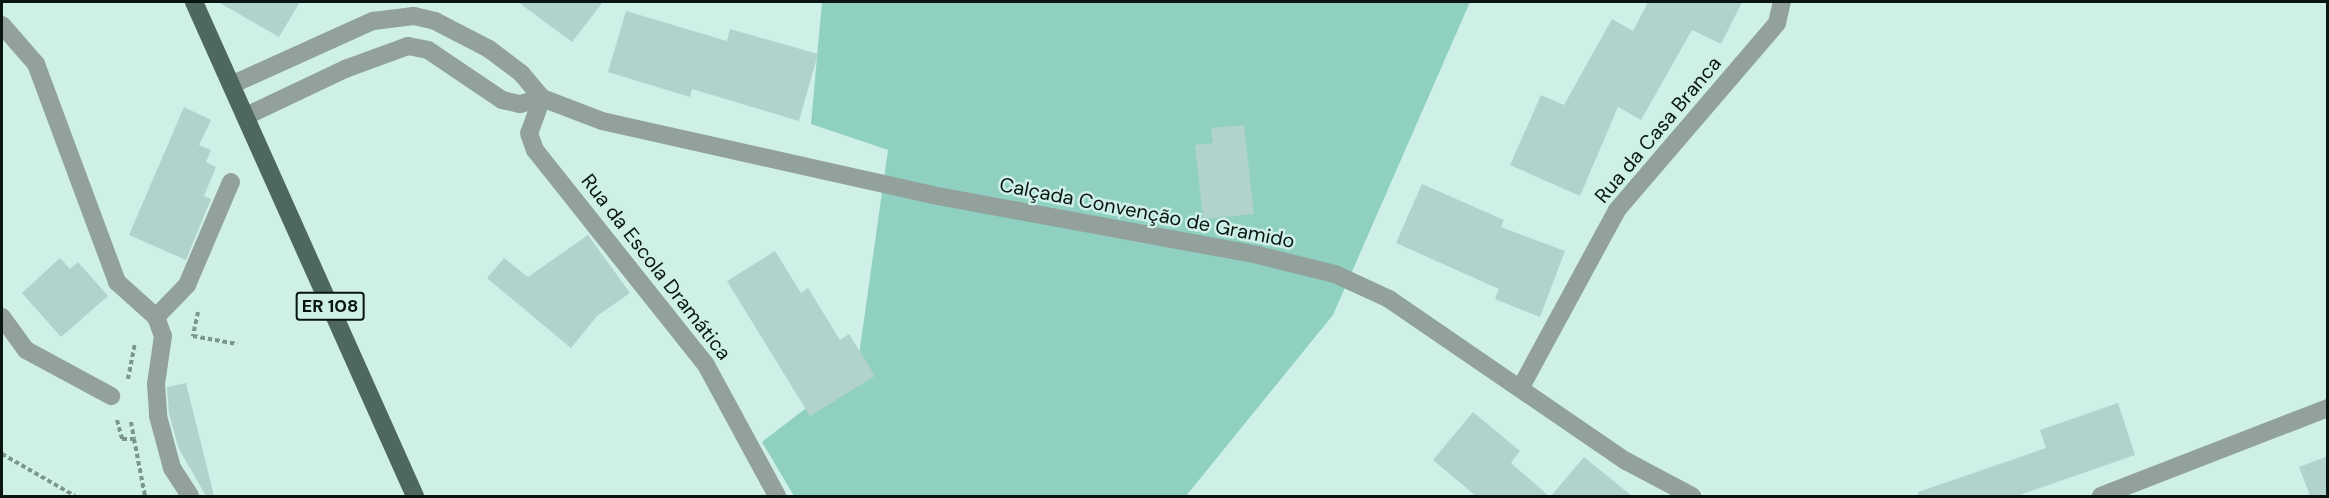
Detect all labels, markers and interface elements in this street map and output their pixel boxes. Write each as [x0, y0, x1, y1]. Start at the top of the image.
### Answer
street label: Rua da Casa Branca [1590, 52, 1726, 208]
street label: Rua da Escola Dramática [576, 169, 736, 365]
street label: Calçada Convenção de Gramido [997, 173, 1297, 253]
road number: ER 108 [296, 291, 364, 321]

